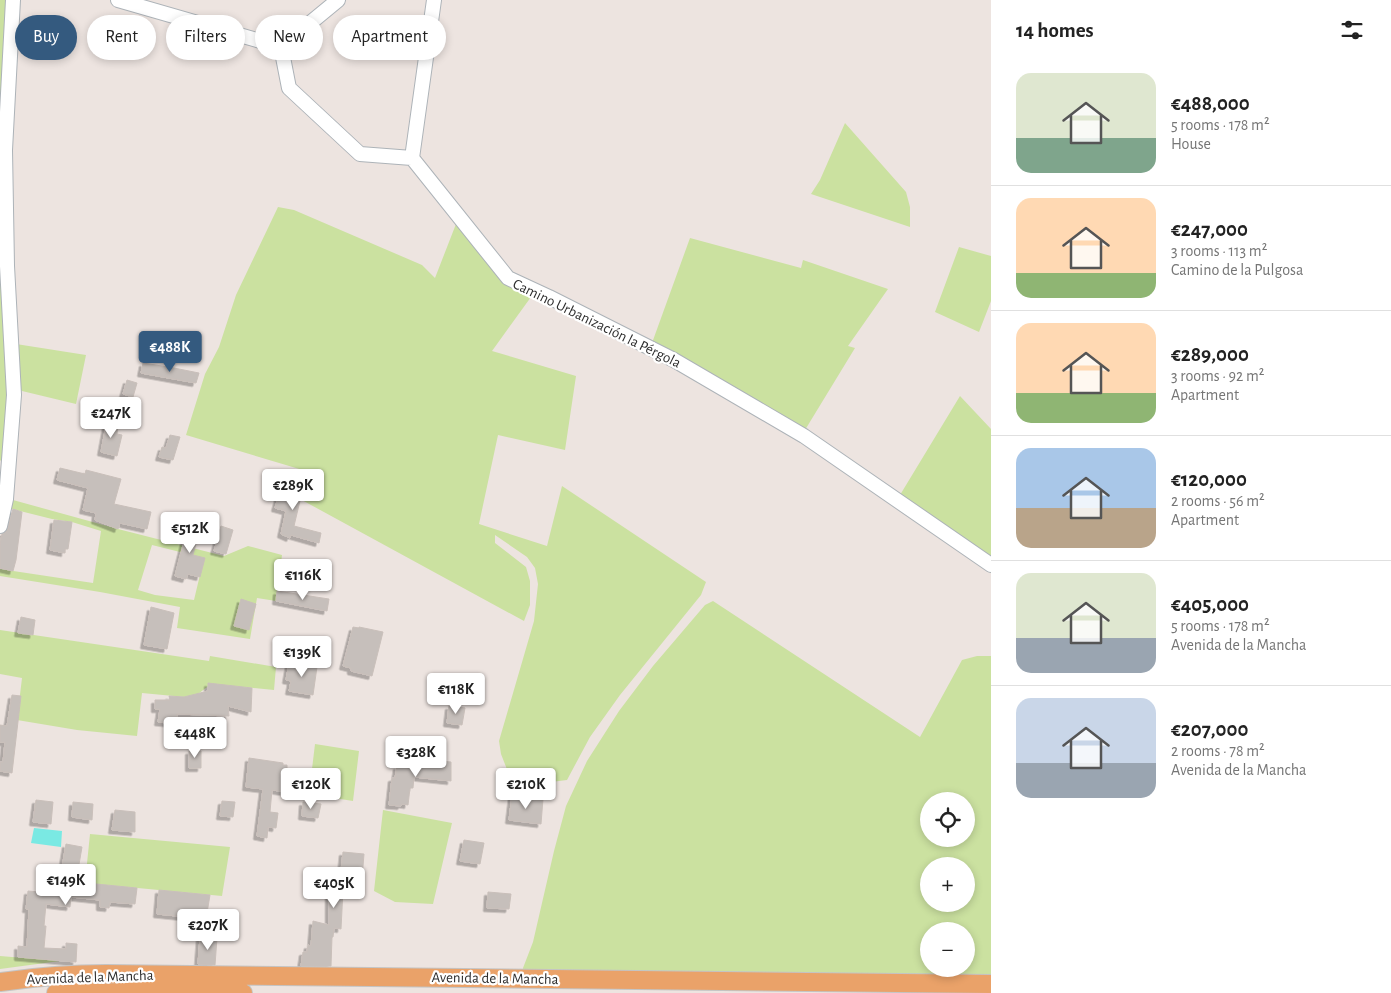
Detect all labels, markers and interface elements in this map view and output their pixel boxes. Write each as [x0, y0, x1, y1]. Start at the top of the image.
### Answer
chip: Buy [15, 15, 77, 60]
chip: Rent [87, 15, 156, 60]
chip: Filters [166, 15, 245, 60]
chip: New [255, 15, 323, 60]
chip: Apartment [333, 15, 446, 60]
icon: filters [1338, 16, 1366, 44]
text: 14 homes [1016, 20, 1094, 41]
icon: home [1056, 93, 1116, 153]
text: €488,000 [1171, 93, 1250, 114]
text: 5 rooms · 178 m² [1171, 117, 1269, 133]
text: House [1171, 136, 1211, 152]
icon: home [1056, 218, 1116, 278]
text: €247,000 [1171, 219, 1248, 240]
text: 3 rooms · 113 m² [1171, 243, 1267, 259]
text: Camino de la Pulgosa [1171, 262, 1303, 278]
street label: Camino Urbanización la Pérgola [510, 276, 683, 371]
pin: €488K [135, 330, 205, 373]
text: €488K [150, 339, 190, 355]
icon: home [1056, 343, 1116, 403]
text: €289,000 [1171, 344, 1249, 365]
text: 3 rooms · 92 m² [1171, 368, 1264, 384]
text: Apartment [1171, 387, 1239, 403]
pin: €247K [76, 396, 146, 439]
text: €247K [91, 405, 131, 421]
pin: €289K [258, 468, 328, 511]
icon: home [1056, 468, 1116, 528]
text: €120,000 [1171, 469, 1247, 490]
text: €289K [273, 477, 313, 493]
text: 2 rooms · 56 m² [1171, 493, 1265, 509]
pin: €512K [155, 512, 225, 554]
text: Apartment [1171, 512, 1239, 528]
text: €512K [171, 520, 209, 536]
pin: €116K [268, 558, 338, 601]
text: €116K [285, 567, 321, 583]
icon: home [1056, 593, 1116, 653]
text: €405,000 [1171, 594, 1249, 615]
text: 5 rooms · 178 m² [1171, 618, 1269, 634]
pin: €139K [267, 636, 337, 678]
text: Avenida de la Mancha [1171, 637, 1306, 653]
text: €139K [283, 644, 321, 660]
pin: €118K [421, 672, 491, 715]
text: €118K [438, 681, 474, 697]
pin: €448K [160, 716, 230, 759]
icon: home [1056, 718, 1116, 778]
text: €207,000 [1171, 719, 1248, 740]
text: €448K [175, 725, 215, 741]
pin: €328K [381, 736, 451, 778]
text: 2 rooms · 78 m² [1171, 743, 1265, 759]
text: €328K [396, 744, 436, 760]
text: Avenida de la Mancha [1171, 762, 1306, 778]
pin: €120K [276, 768, 346, 810]
pin: €210K [491, 768, 561, 810]
text: €120K [292, 776, 330, 792]
text: €210K [507, 776, 545, 792]
map controls [920, 792, 975, 977]
button: locate [920, 792, 975, 847]
button: + [920, 857, 975, 912]
pin: €149K [31, 864, 101, 906]
pin: €405K [299, 866, 369, 909]
text: €149K [47, 872, 85, 888]
text: €405K [314, 875, 354, 891]
pin: €207K [173, 908, 243, 951]
text: €207K [188, 917, 228, 933]
button: − [920, 922, 975, 977]
street label: Avenida de la Mancha [26, 968, 154, 987]
street label: Avenida de la Mancha [431, 970, 559, 987]

